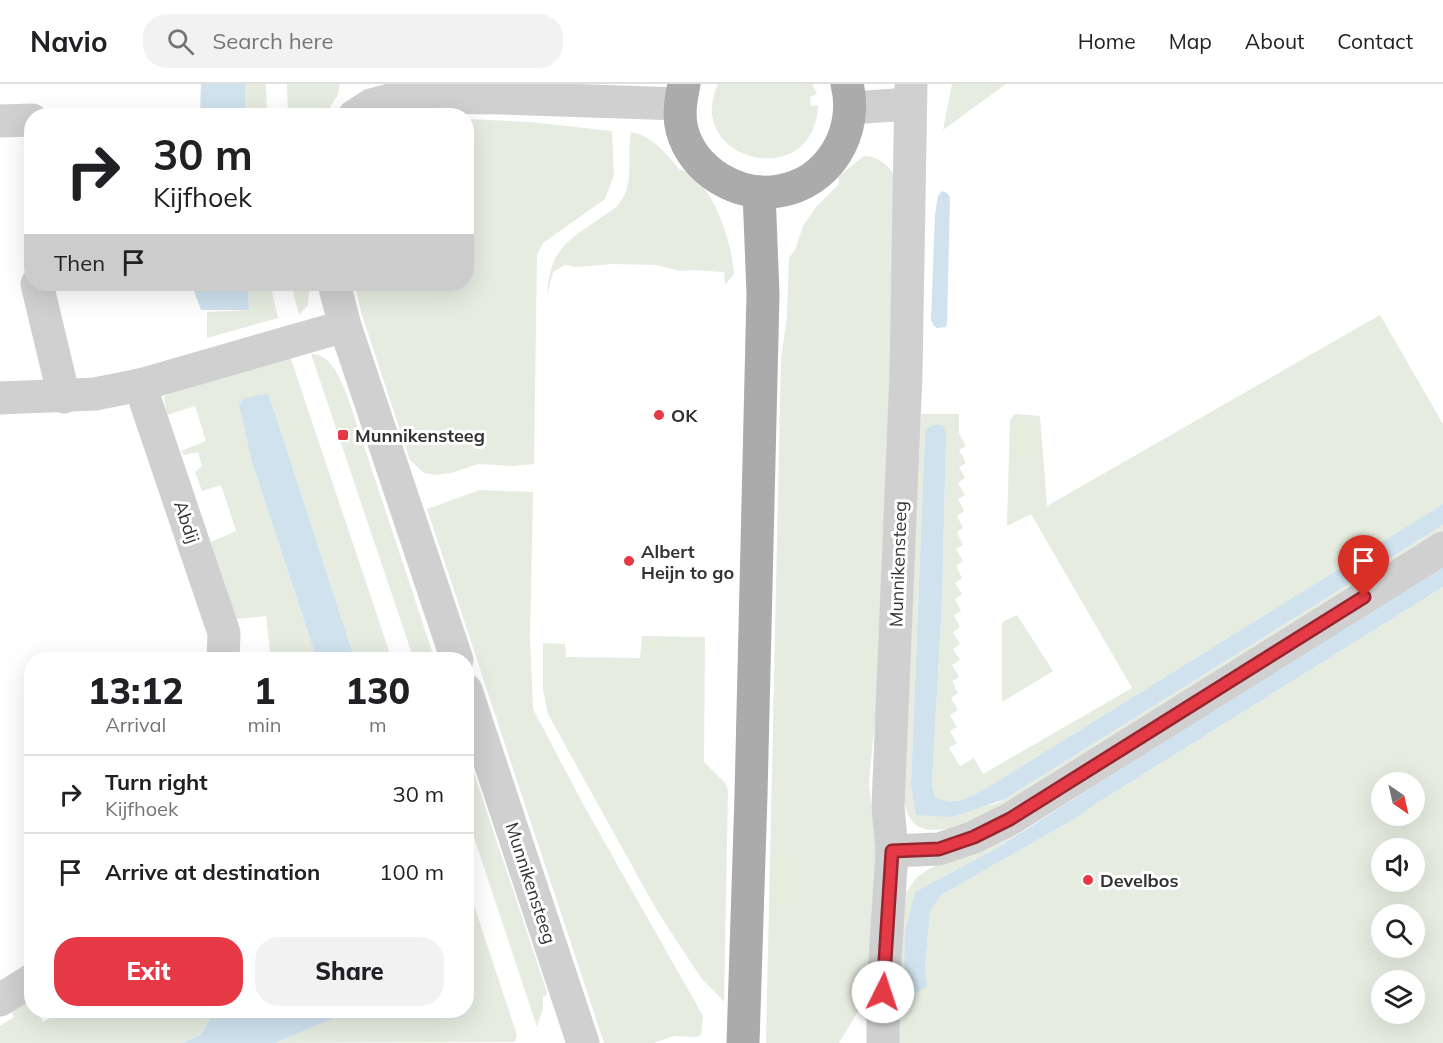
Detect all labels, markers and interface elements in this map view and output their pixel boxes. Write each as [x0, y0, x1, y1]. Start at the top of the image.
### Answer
search box [143, 14, 563, 68]
text: Navio [30, 24, 107, 59]
icon: search [164, 25, 197, 58]
text: Search here [212, 27, 333, 55]
text: Home [1078, 28, 1136, 54]
text: Map [1169, 28, 1212, 54]
text: About [1245, 28, 1304, 54]
text: Contact [1337, 28, 1413, 54]
text: 30 m [153, 128, 253, 181]
icon: right [54, 132, 132, 210]
text: Kijfhoek [153, 180, 252, 214]
icon: arrive [117, 246, 150, 279]
text: Then [54, 249, 105, 277]
place label: OK [671, 404, 698, 427]
marker: OK [652, 408, 666, 422]
place label: Munnikensteeg [355, 424, 485, 447]
marker: Munnikensteeg [336, 428, 350, 442]
street label: Abdij [169, 498, 205, 546]
street label: Munnikensteeg [884, 501, 912, 627]
pin [1338, 535, 1389, 597]
place label: Albert Heijn to go [641, 540, 734, 584]
icon: arrive [1347, 544, 1380, 577]
marker: Albert Heijn to go [622, 554, 636, 568]
text: 13:12 [88, 668, 184, 713]
text: 1 [254, 668, 275, 713]
text: 130 [345, 668, 410, 713]
text: Arrival [105, 712, 166, 737]
text: min [247, 712, 282, 737]
text: m [369, 712, 387, 737]
text: Turn right [105, 768, 208, 796]
north arrow [1371, 772, 1425, 826]
map controls [1371, 772, 1425, 1024]
icon: right [54, 778, 87, 811]
text: 30 m [393, 780, 444, 808]
text: Kijfhoek [105, 796, 178, 821]
street label: Munnikensteeg [501, 819, 561, 947]
button: sound [1371, 838, 1425, 892]
icon: arrive [54, 856, 87, 889]
text: Arrive at destination [105, 858, 320, 886]
text: 100 m [379, 858, 444, 886]
place label: Develbos [1100, 869, 1178, 892]
marker: Develbos [1081, 873, 1095, 887]
button: search [1371, 904, 1425, 958]
button: Exit [54, 937, 243, 1006]
button: Share [255, 937, 444, 1006]
position arrow [851, 960, 915, 1024]
button: layers [1371, 970, 1425, 1024]

